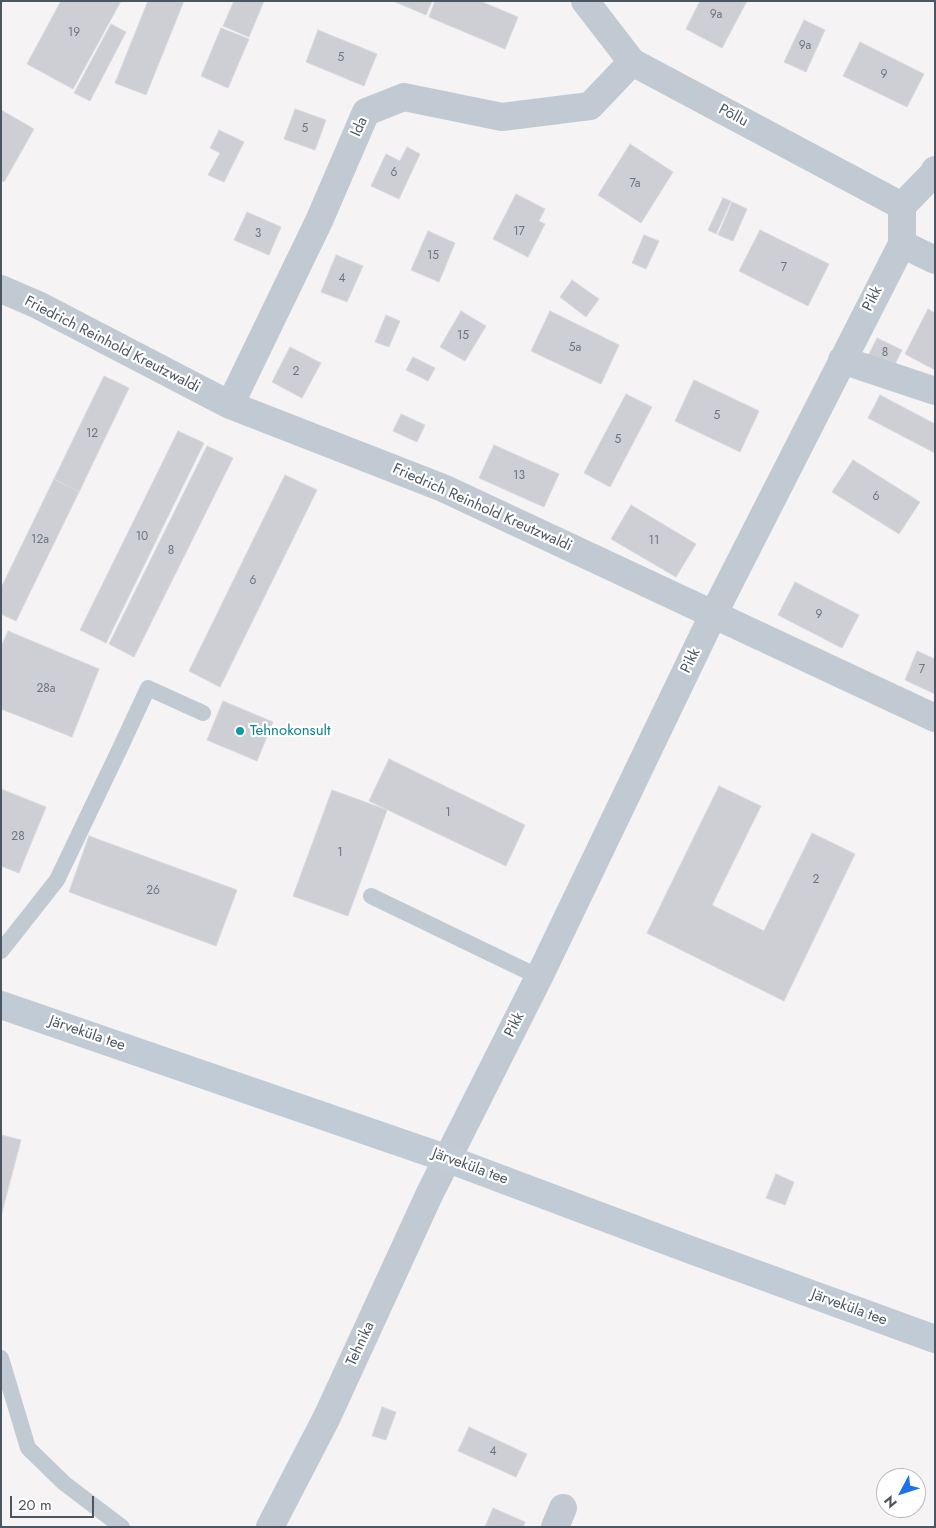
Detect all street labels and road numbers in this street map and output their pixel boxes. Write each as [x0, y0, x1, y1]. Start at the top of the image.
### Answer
street label: Põllu [715, 101, 751, 131]
street label: Ida [348, 114, 372, 140]
street label: Pikk [859, 284, 887, 314]
street label: Friedrich Reinhold Kreutzwaldi [21, 293, 203, 397]
street label: Friedrich Reinhold Kreutzwaldi [389, 460, 575, 556]
street label: Pikk [677, 646, 705, 676]
street label: Pikk [501, 1010, 529, 1040]
street label: Järveküla tee [47, 1013, 127, 1055]
street label: Järveküla tee [430, 1145, 510, 1189]
street label: Järveküla tee [809, 1286, 889, 1330]
street label: Tehnika [343, 1319, 379, 1369]

